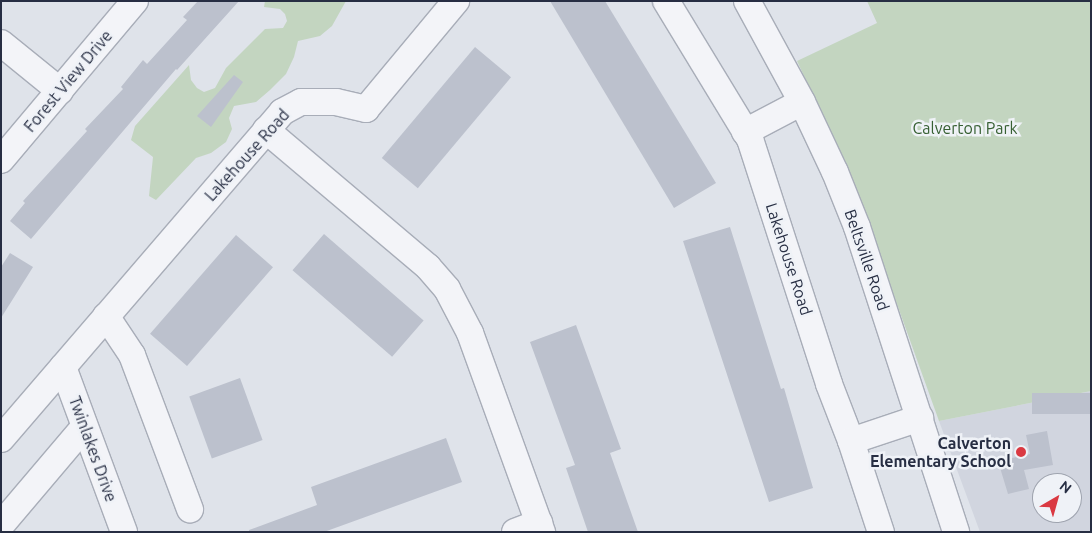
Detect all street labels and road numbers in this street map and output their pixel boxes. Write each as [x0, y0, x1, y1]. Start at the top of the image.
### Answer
street label: Forest View Drive [20, 26, 116, 136]
street label: Lakehouse Road [201, 105, 293, 205]
street label: Lakehouse Road [762, 200, 816, 318]
street label: Beltsville Road [841, 207, 893, 313]
street label: Twinlakes Drive [65, 394, 121, 504]

